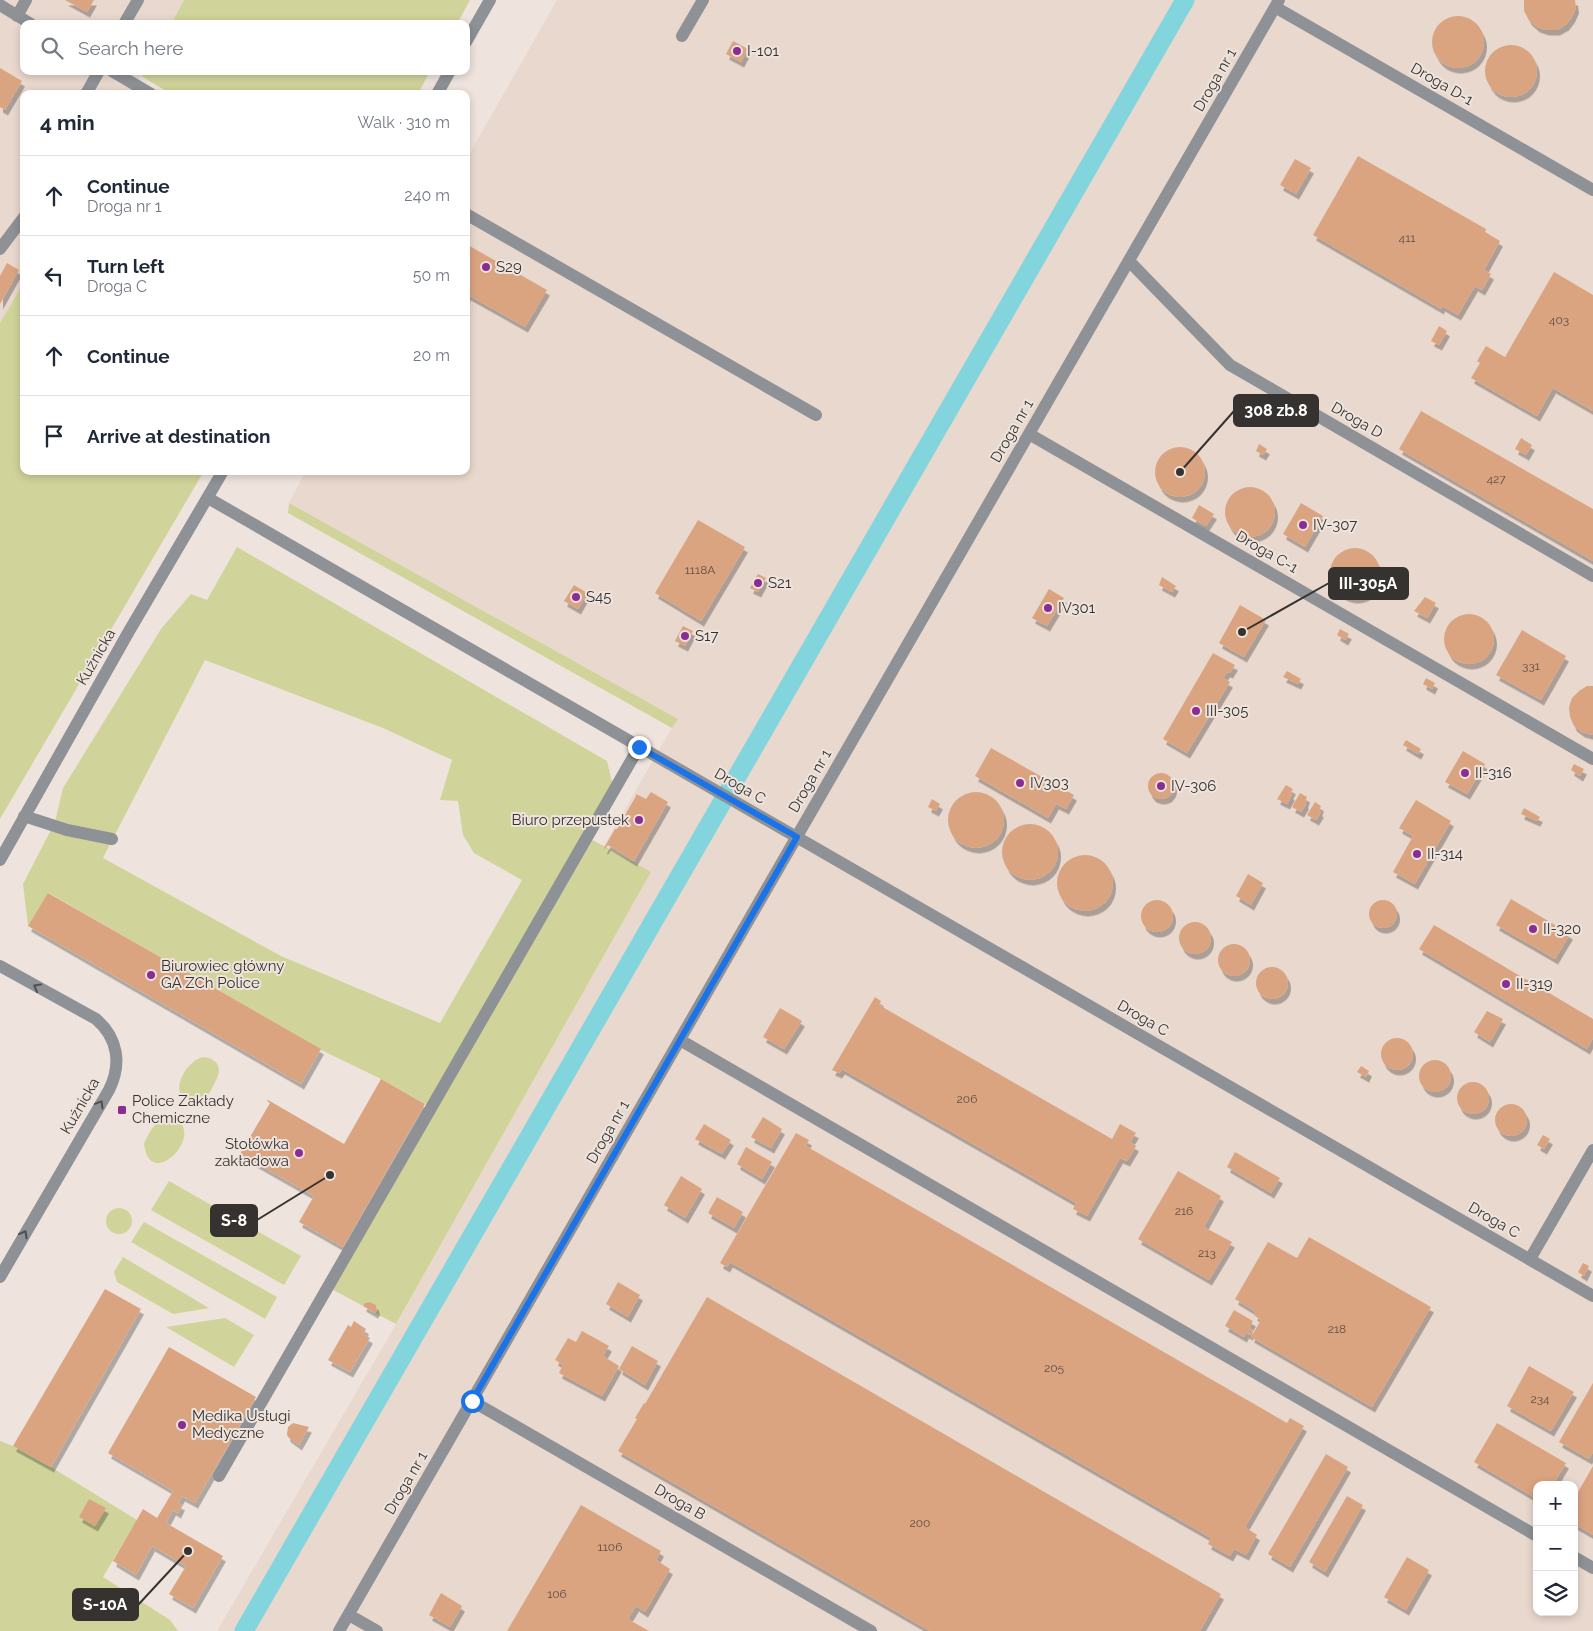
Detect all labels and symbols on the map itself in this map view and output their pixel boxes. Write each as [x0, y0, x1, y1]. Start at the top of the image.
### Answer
place label: I-101 [747, 42, 780, 60]
marker: I-101 [731, 45, 743, 57]
street label: Droga nr 1 [1190, 45, 1241, 115]
street label: Droga D-1 [1407, 59, 1477, 109]
house number: 411 [1399, 231, 1415, 245]
place label: S29 [496, 258, 522, 276]
marker: S29 [480, 261, 492, 273]
house number: 403 [1549, 313, 1569, 327]
callout: 308 zb.8 [1234, 395, 1318, 426]
street label: Droga nr 1 [987, 396, 1038, 466]
street label: Droga D [1328, 398, 1386, 442]
text: 308 zb.8 [1244, 401, 1308, 420]
house number: 427 [1486, 472, 1506, 486]
place label: IV-307 [1313, 516, 1357, 534]
marker: IV-307 [1297, 519, 1309, 531]
street label: Droga C-1 [1233, 527, 1302, 577]
house number: 1118A [685, 563, 715, 577]
callout: III-305A [1329, 568, 1408, 599]
place label: S21 [768, 574, 792, 592]
text: III-305A [1339, 574, 1397, 593]
marker: S21 [752, 577, 764, 589]
place label: S45 [586, 588, 611, 606]
marker: S45 [570, 591, 582, 603]
place label: IV301 [1058, 599, 1096, 617]
marker: IV301 [1042, 602, 1054, 614]
street label: Kuźnicka [73, 626, 119, 688]
place label: S17 [695, 627, 718, 645]
marker: S17 [679, 630, 691, 642]
house number: 331 [1522, 659, 1540, 673]
place label: III-305 [1206, 702, 1248, 720]
marker: III-305 [1190, 705, 1202, 717]
route end [628, 736, 651, 759]
street label: Droga nr 1 [785, 746, 836, 816]
street label: Droga C [711, 764, 769, 808]
place label: II-316 [1475, 764, 1512, 782]
marker: II-316 [1459, 767, 1471, 779]
place label: IV303 [1030, 774, 1069, 792]
marker: IV303 [1014, 777, 1026, 789]
place label: IV-306 [1171, 777, 1216, 795]
marker: IV-306 [1155, 780, 1167, 792]
place label: Biuro przepustek [511, 811, 629, 829]
marker: Biuro przepustek [633, 814, 645, 826]
place label: II-314 [1427, 845, 1463, 863]
marker: II-314 [1411, 848, 1423, 860]
place label: II-320 [1543, 920, 1581, 938]
marker: II-320 [1527, 923, 1539, 935]
place label: Biurowiec główny GA ZCh Police [161, 957, 284, 992]
marker: Biurowiec główny GA ZCh Police [145, 969, 157, 981]
place label: II-319 [1516, 975, 1553, 993]
marker: II-319 [1500, 978, 1512, 990]
one-way arrow [34, 983, 43, 993]
street label: Droga C [1114, 996, 1172, 1040]
street label: Kuźnicka [57, 1075, 103, 1137]
place label: Police Zakłady Chemiczne [132, 1092, 234, 1127]
house number: 206 [957, 1092, 977, 1106]
street label: Droga nr 1 [583, 1097, 634, 1167]
one-way arrow [94, 1101, 104, 1110]
marker: Police Zakłady Chemiczne [116, 1104, 128, 1116]
place label: Stołówka zakładowa [215, 1135, 289, 1170]
marker: Stołówka zakładowa [293, 1147, 305, 1159]
street label: Droga C [1465, 1198, 1523, 1242]
house number: 216 [1175, 1204, 1193, 1218]
callout: S-8 [211, 1205, 257, 1236]
text: S-8 [221, 1211, 247, 1230]
one-way arrow [18, 1231, 28, 1240]
house number: 213 [1198, 1246, 1216, 1260]
house number: 218 [1328, 1322, 1346, 1336]
house number: 205 [1044, 1361, 1065, 1375]
route start [461, 1390, 484, 1413]
house number: 234 [1530, 1392, 1550, 1406]
place label: Medika Usługi Medyczne [192, 1407, 291, 1442]
marker: Medika Usługi Medyczne [176, 1419, 188, 1431]
street label: Droga nr 1 [381, 1448, 432, 1518]
street label: Droga B [651, 1480, 709, 1524]
house number: 200 [910, 1516, 930, 1530]
house number: 1106 [598, 1540, 622, 1554]
house number: 106 [547, 1587, 567, 1601]
callout: S-10A [73, 1589, 138, 1620]
text: S-10A [83, 1595, 128, 1614]

